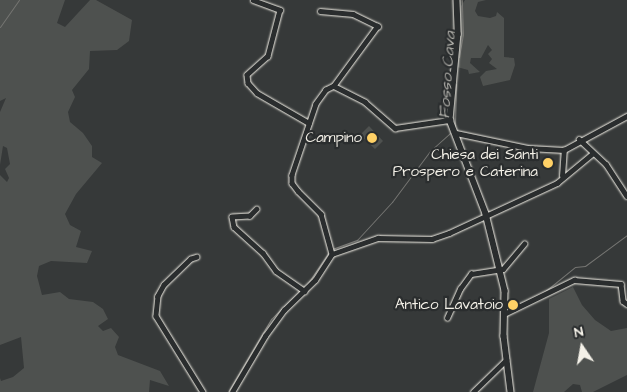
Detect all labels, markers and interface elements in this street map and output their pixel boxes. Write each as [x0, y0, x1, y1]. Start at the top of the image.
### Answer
water label: Fosso Cava [434, 31, 460, 119]
place label: Campino [306, 129, 362, 147]
marker: Campino [366, 132, 378, 144]
place label: Chiesa dei Santi Prospero e Caterina [393, 145, 538, 180]
marker: Chiesa dei Santi Prospero e Caterina [542, 157, 554, 169]
place label: Antico Lavatoio [395, 296, 503, 314]
marker: Antico Lavatoio [507, 299, 519, 311]
north arrow [557, 322, 607, 372]
text: N [573, 322, 585, 343]

